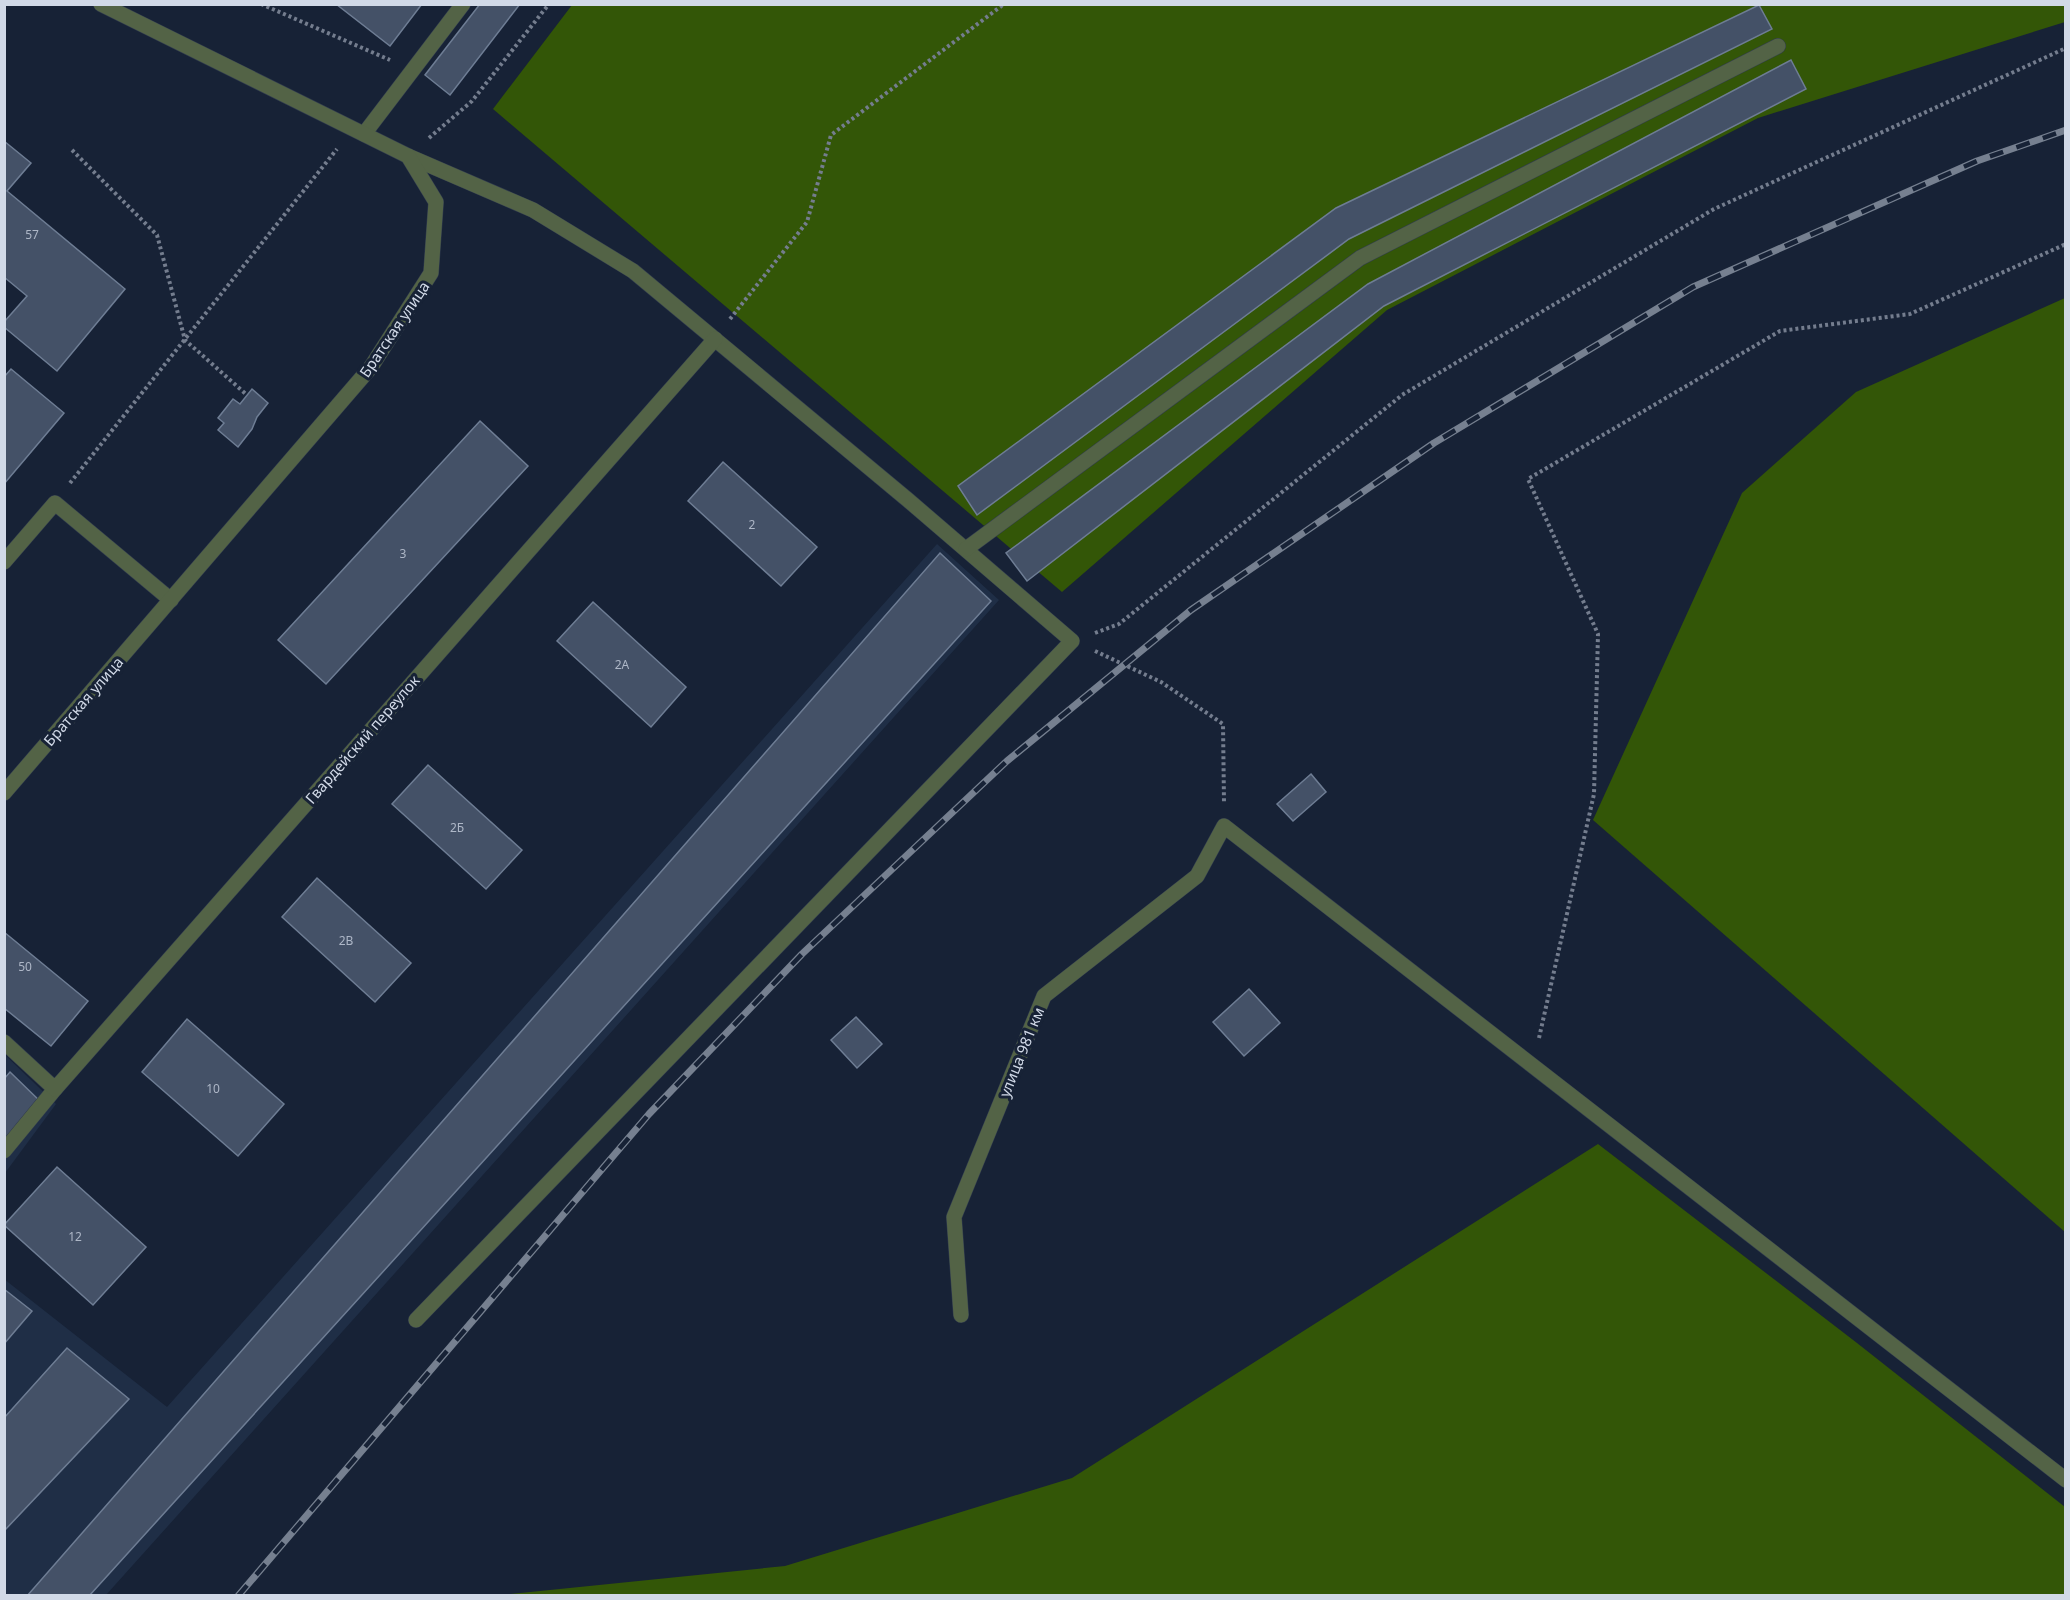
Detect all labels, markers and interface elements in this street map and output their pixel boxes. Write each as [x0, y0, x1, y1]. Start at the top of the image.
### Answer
house number: 57 [25, 226, 39, 243]
street label: Братская улица [354, 277, 434, 381]
house number: 2 [749, 516, 756, 533]
house number: 3 [400, 545, 407, 562]
street label: Братская улица [39, 652, 127, 750]
house number: 2А [615, 656, 630, 673]
street label: Гвардейский переулок [301, 670, 423, 808]
house number: 2Б [450, 819, 464, 836]
house number: 2В [339, 932, 354, 949]
house number: 50 [18, 958, 32, 975]
street label: улица 981 км [994, 1004, 1048, 1100]
house number: 10 [206, 1080, 220, 1097]
house number: 12 [68, 1228, 82, 1245]

